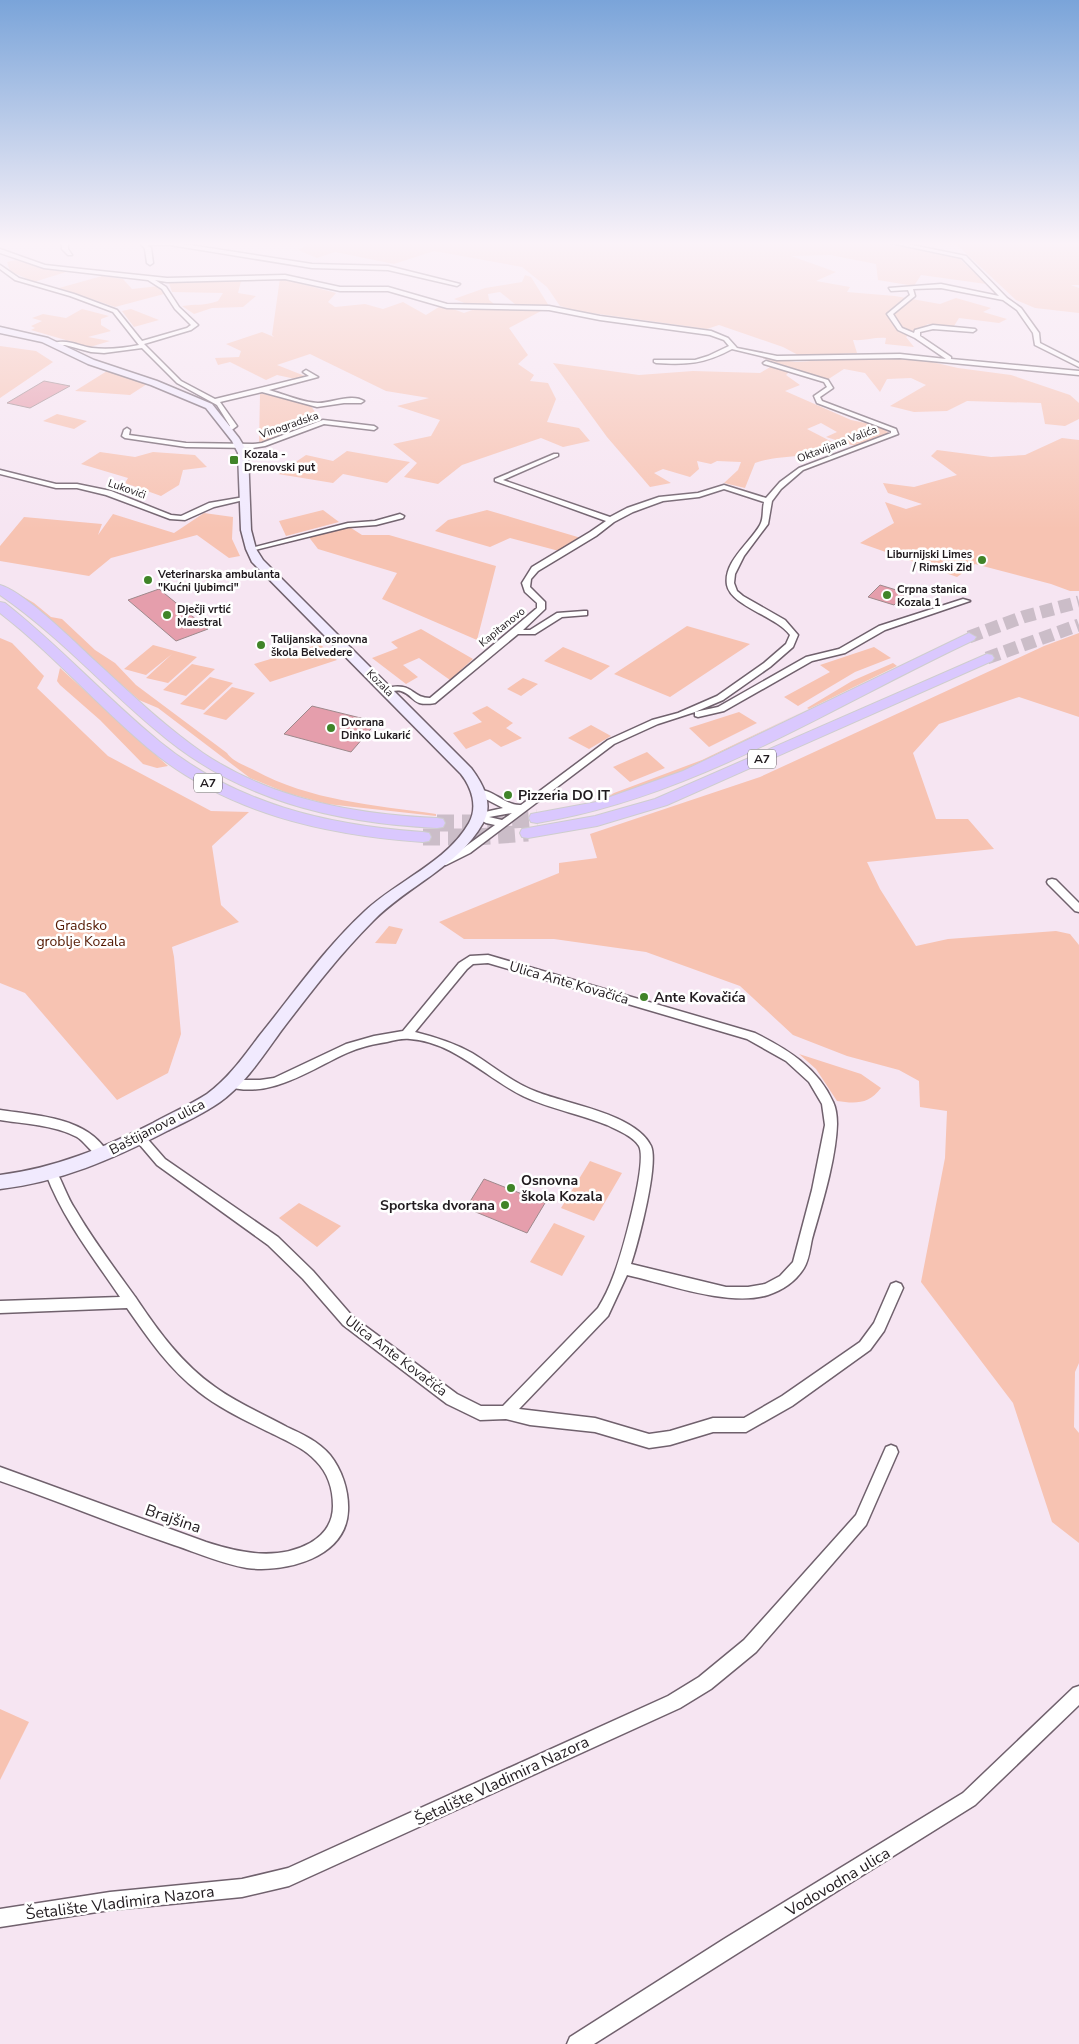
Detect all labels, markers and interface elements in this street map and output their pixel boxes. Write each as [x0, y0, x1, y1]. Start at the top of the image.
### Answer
street label: Vinogradska [256, 408, 321, 442]
street label: Oktavijana Valića [795, 422, 879, 466]
place label: Kozala - Drenovski put [244, 447, 316, 475]
marker: Kozala - Drenovski put [228, 454, 240, 466]
street label: Lukovići [106, 476, 148, 502]
place label: Liburnijski Limes / Rimski Zid [887, 547, 972, 575]
marker: Liburnijski Limes / Rimski Zid [976, 554, 988, 566]
place label: Veterinarska ambulanta "Kućni ljubimci" [157, 567, 280, 595]
marker: Veterinarska ambulanta "Kućni ljubimci" [142, 574, 154, 586]
place label: Crpna stanica Kozala 1 [897, 582, 967, 610]
marker: Crpna stanica Kozala 1 [881, 589, 893, 601]
place label: Dječji vrtić Maestral [177, 602, 231, 630]
street label: Kapitanovo [476, 604, 528, 650]
marker: Dječji vrtić Maestral [161, 609, 173, 621]
place label: Talijanska osnovna škola Belvedere [271, 632, 367, 660]
marker: Talijanska osnovna škola Belvedere [255, 639, 267, 651]
street label: Kozala [363, 666, 397, 700]
place label: Dvorana Dinko Lukarić [341, 715, 411, 743]
marker: Dvorana Dinko Lukarić [325, 722, 337, 734]
road number: A7 [748, 750, 776, 769]
road number: A7 [194, 774, 222, 792]
place label: Pizzeria DO IT [518, 786, 610, 805]
marker: Pizzeria DO IT [502, 789, 514, 801]
park label: Gradsko groblje Kozala [36, 916, 126, 951]
street label: Ulica Ante Kovačića [507, 957, 631, 1009]
place label: Ante Kovačića [654, 988, 746, 1007]
marker: Ante Kovačića [638, 991, 650, 1003]
street label: Baštijanova ulica [106, 1095, 208, 1159]
place label: Osnovna škola Kozala [521, 1171, 603, 1206]
marker: Osnovna škola Kozala [505, 1182, 517, 1194]
place label: Sportska dvorana [380, 1196, 495, 1215]
marker: Sportska dvorana [499, 1199, 511, 1211]
street label: Ulica Ante Kovačića [341, 1311, 451, 1401]
street label: Brajšina [142, 1499, 204, 1539]
street label: Šetalište Vladimira Nazora [411, 1731, 593, 1831]
street label: Vodovodna ulica [781, 1842, 894, 1922]
street label: Šetalište Vladimira Nazora [24, 1880, 216, 1926]

